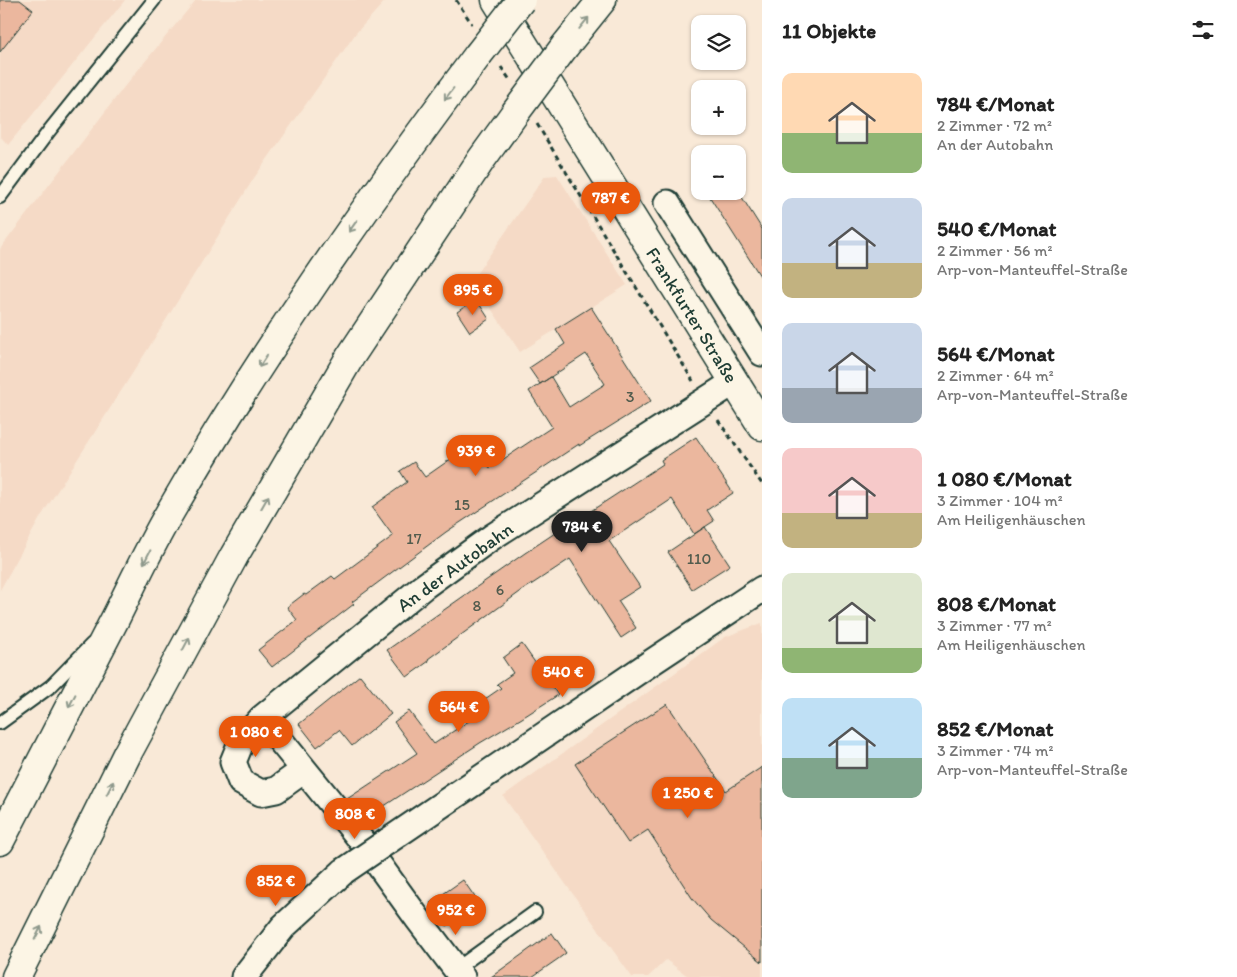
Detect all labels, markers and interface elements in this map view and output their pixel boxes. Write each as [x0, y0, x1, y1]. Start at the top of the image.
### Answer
map controls [691, 15, 746, 200]
button: layers [691, 15, 746, 70]
icon: filters [1189, 16, 1217, 44]
one-way arrow [578, 17, 589, 30]
text: 11 Objekte [782, 18, 876, 43]
button: + [691, 80, 746, 135]
one-way arrow [443, 87, 454, 100]
text: 784 €/Monat [937, 91, 1054, 116]
icon: home [822, 93, 882, 153]
text: 2 Zimmer · 72 m² [937, 116, 1052, 135]
text: An der Autobahn [937, 135, 1053, 154]
button: − [691, 145, 746, 200]
pin: 787 € [576, 182, 646, 224]
text: 787 € [592, 188, 630, 207]
text: 540 €/Monat [937, 216, 1056, 241]
icon: home [822, 218, 882, 278]
one-way arrow [348, 219, 358, 233]
text: 2 Zimmer · 56 m² [937, 241, 1052, 260]
street label: Frankfurter Straße [641, 243, 743, 387]
text: Arp-von-Manteuffel-Straße [937, 260, 1128, 279]
pin: 895 € [438, 274, 508, 316]
text: 895 € [454, 280, 492, 299]
text: 564 €/Monat [937, 341, 1055, 366]
icon: home [822, 343, 882, 403]
one-way arrow [258, 354, 268, 368]
text: 2 Zimmer · 64 m² [937, 366, 1054, 385]
text: Arp-von-Manteuffel-Straße [937, 385, 1128, 404]
house number: 3 [626, 387, 635, 406]
pin: 939 € [441, 434, 511, 477]
text: 939 € [457, 441, 495, 460]
text: 1 080 €/Monat [937, 466, 1072, 491]
icon: home [822, 468, 882, 528]
text: 3 Zimmer · 104 m² [937, 491, 1063, 510]
one-way arrow [260, 495, 270, 510]
house number: 15 [454, 495, 470, 514]
pin: 784 € [547, 510, 617, 553]
text: Am Heiligenhäuschen [937, 510, 1085, 529]
street label: An der Autobahn [392, 517, 518, 617]
text: 784 € [562, 517, 602, 536]
house number: 17 [406, 529, 422, 548]
one-way arrow [142, 549, 152, 564]
house number: 110 [687, 549, 711, 568]
house number: 6 [496, 580, 504, 599]
text: 808 €/Monat [937, 591, 1056, 616]
icon: home [822, 593, 882, 653]
house number: 8 [473, 596, 482, 615]
text: 3 Zimmer · 77 m² [937, 616, 1052, 635]
text: Am Heiligenhäuschen [937, 635, 1085, 654]
one-way arrow [181, 637, 191, 652]
pin: 540 € [528, 656, 598, 698]
text: 540 € [543, 662, 583, 681]
pin: 564 € [424, 690, 494, 733]
one-way arrow [67, 693, 76, 708]
text: 564 € [439, 697, 479, 716]
pin: 1 080 € [210, 716, 302, 758]
text: 852 €/Monat [937, 716, 1053, 741]
icon: home [822, 718, 882, 778]
text: 1 080 € [230, 722, 282, 741]
text: 3 Zimmer · 74 m² [937, 741, 1053, 760]
text: Arp-von-Manteuffel-Straße [937, 760, 1128, 779]
pin: 1 250 € [642, 776, 734, 819]
one-way arrow [106, 781, 115, 796]
text: 1 250 € [663, 783, 713, 802]
pin: 808 € [320, 798, 390, 840]
text: 808 € [335, 804, 375, 823]
pin: 852 € [241, 864, 311, 907]
text: 852 € [257, 871, 295, 890]
pin: 952 € [421, 894, 491, 936]
text: 952 € [437, 900, 475, 919]
one-way arrow [33, 926, 43, 941]

